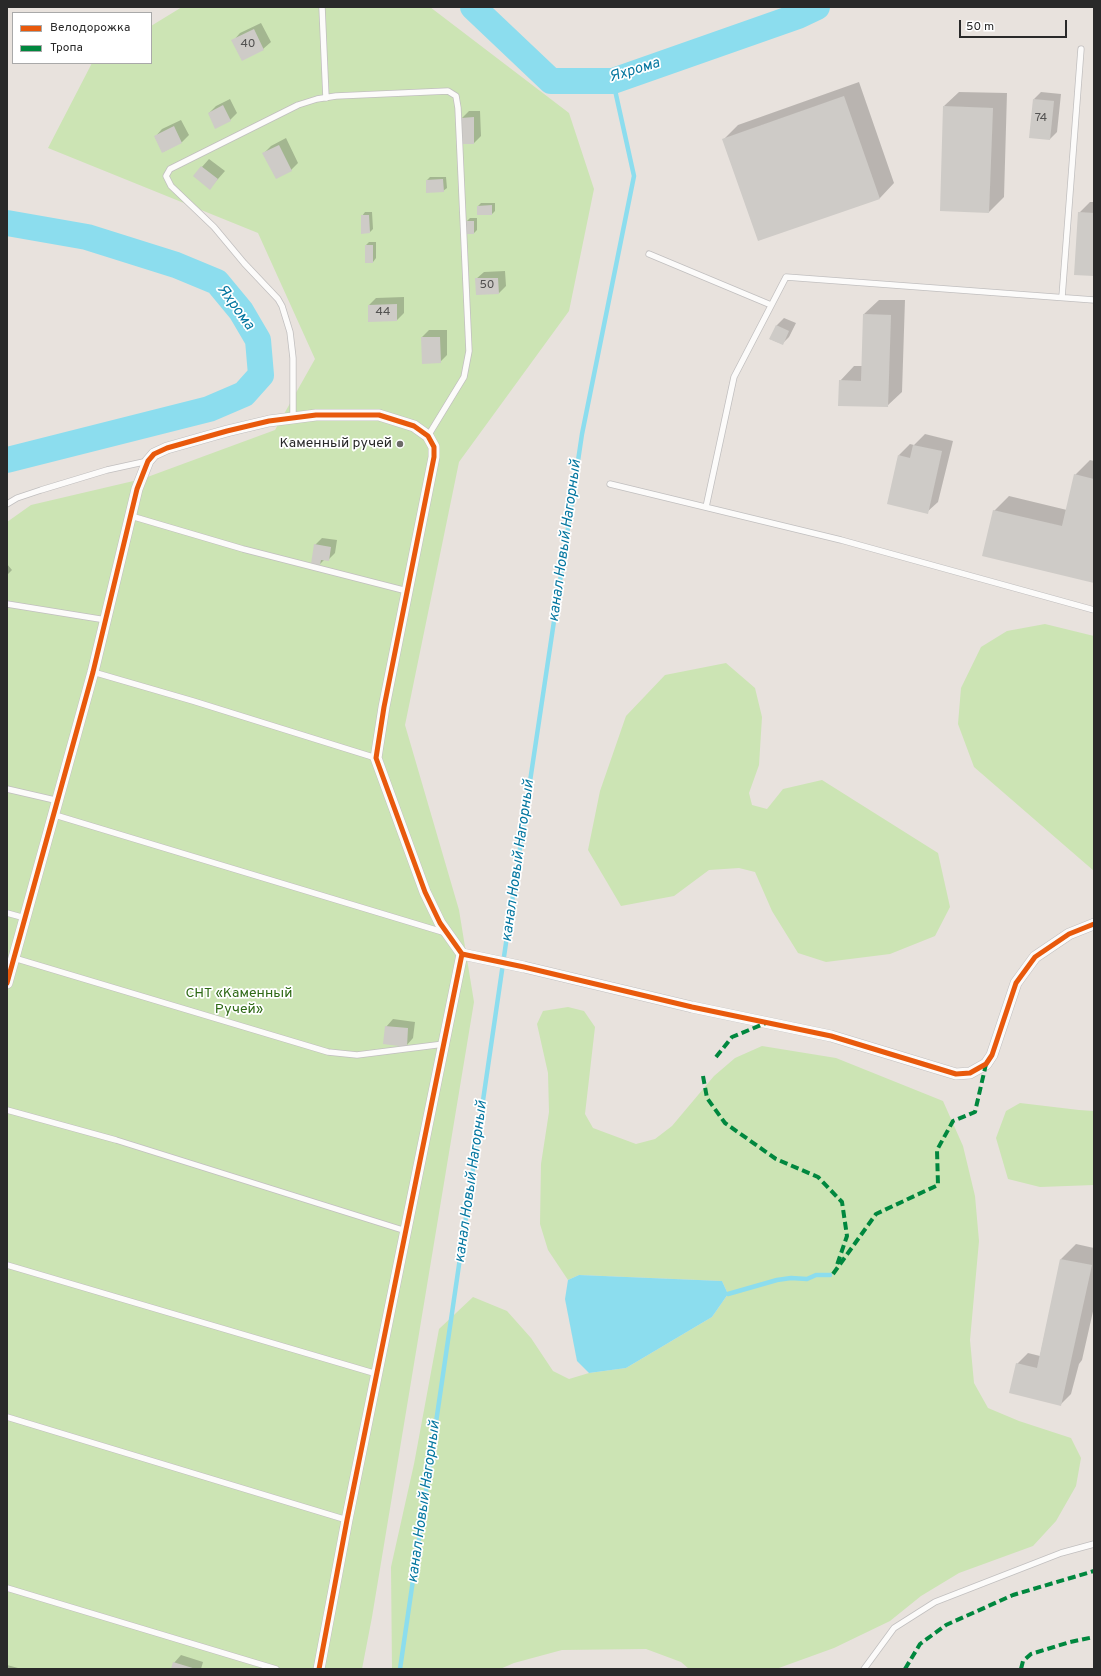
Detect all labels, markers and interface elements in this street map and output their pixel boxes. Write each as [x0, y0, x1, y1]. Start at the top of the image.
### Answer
legend [12, 12, 152, 64]
scale bar [961, 12, 1069, 38]
text: 50 m [966, 19, 994, 35]
text: Велодорожка [50, 20, 130, 36]
house number: 40 [240, 38, 256, 52]
text: Тропа [50, 40, 83, 56]
water label: Яхрома [608, 55, 662, 87]
house number: 74 [1035, 112, 1047, 126]
house number: 50 [479, 279, 495, 293]
water label: Яхрома [213, 282, 257, 334]
house number: 44 [376, 306, 390, 320]
place label: Каменный ручей [280, 436, 392, 452]
marker: Каменный ручей [395, 439, 405, 449]
water label: канал Новый Нагорный [546, 459, 586, 623]
water label: канал Новый Нагорный [499, 779, 539, 943]
park label: СНТ «Каменный Ручей» [185, 986, 293, 1018]
water label: канал Новый Нагорный [452, 1100, 492, 1264]
water label: канал Новый Нагорный [405, 1420, 445, 1584]

